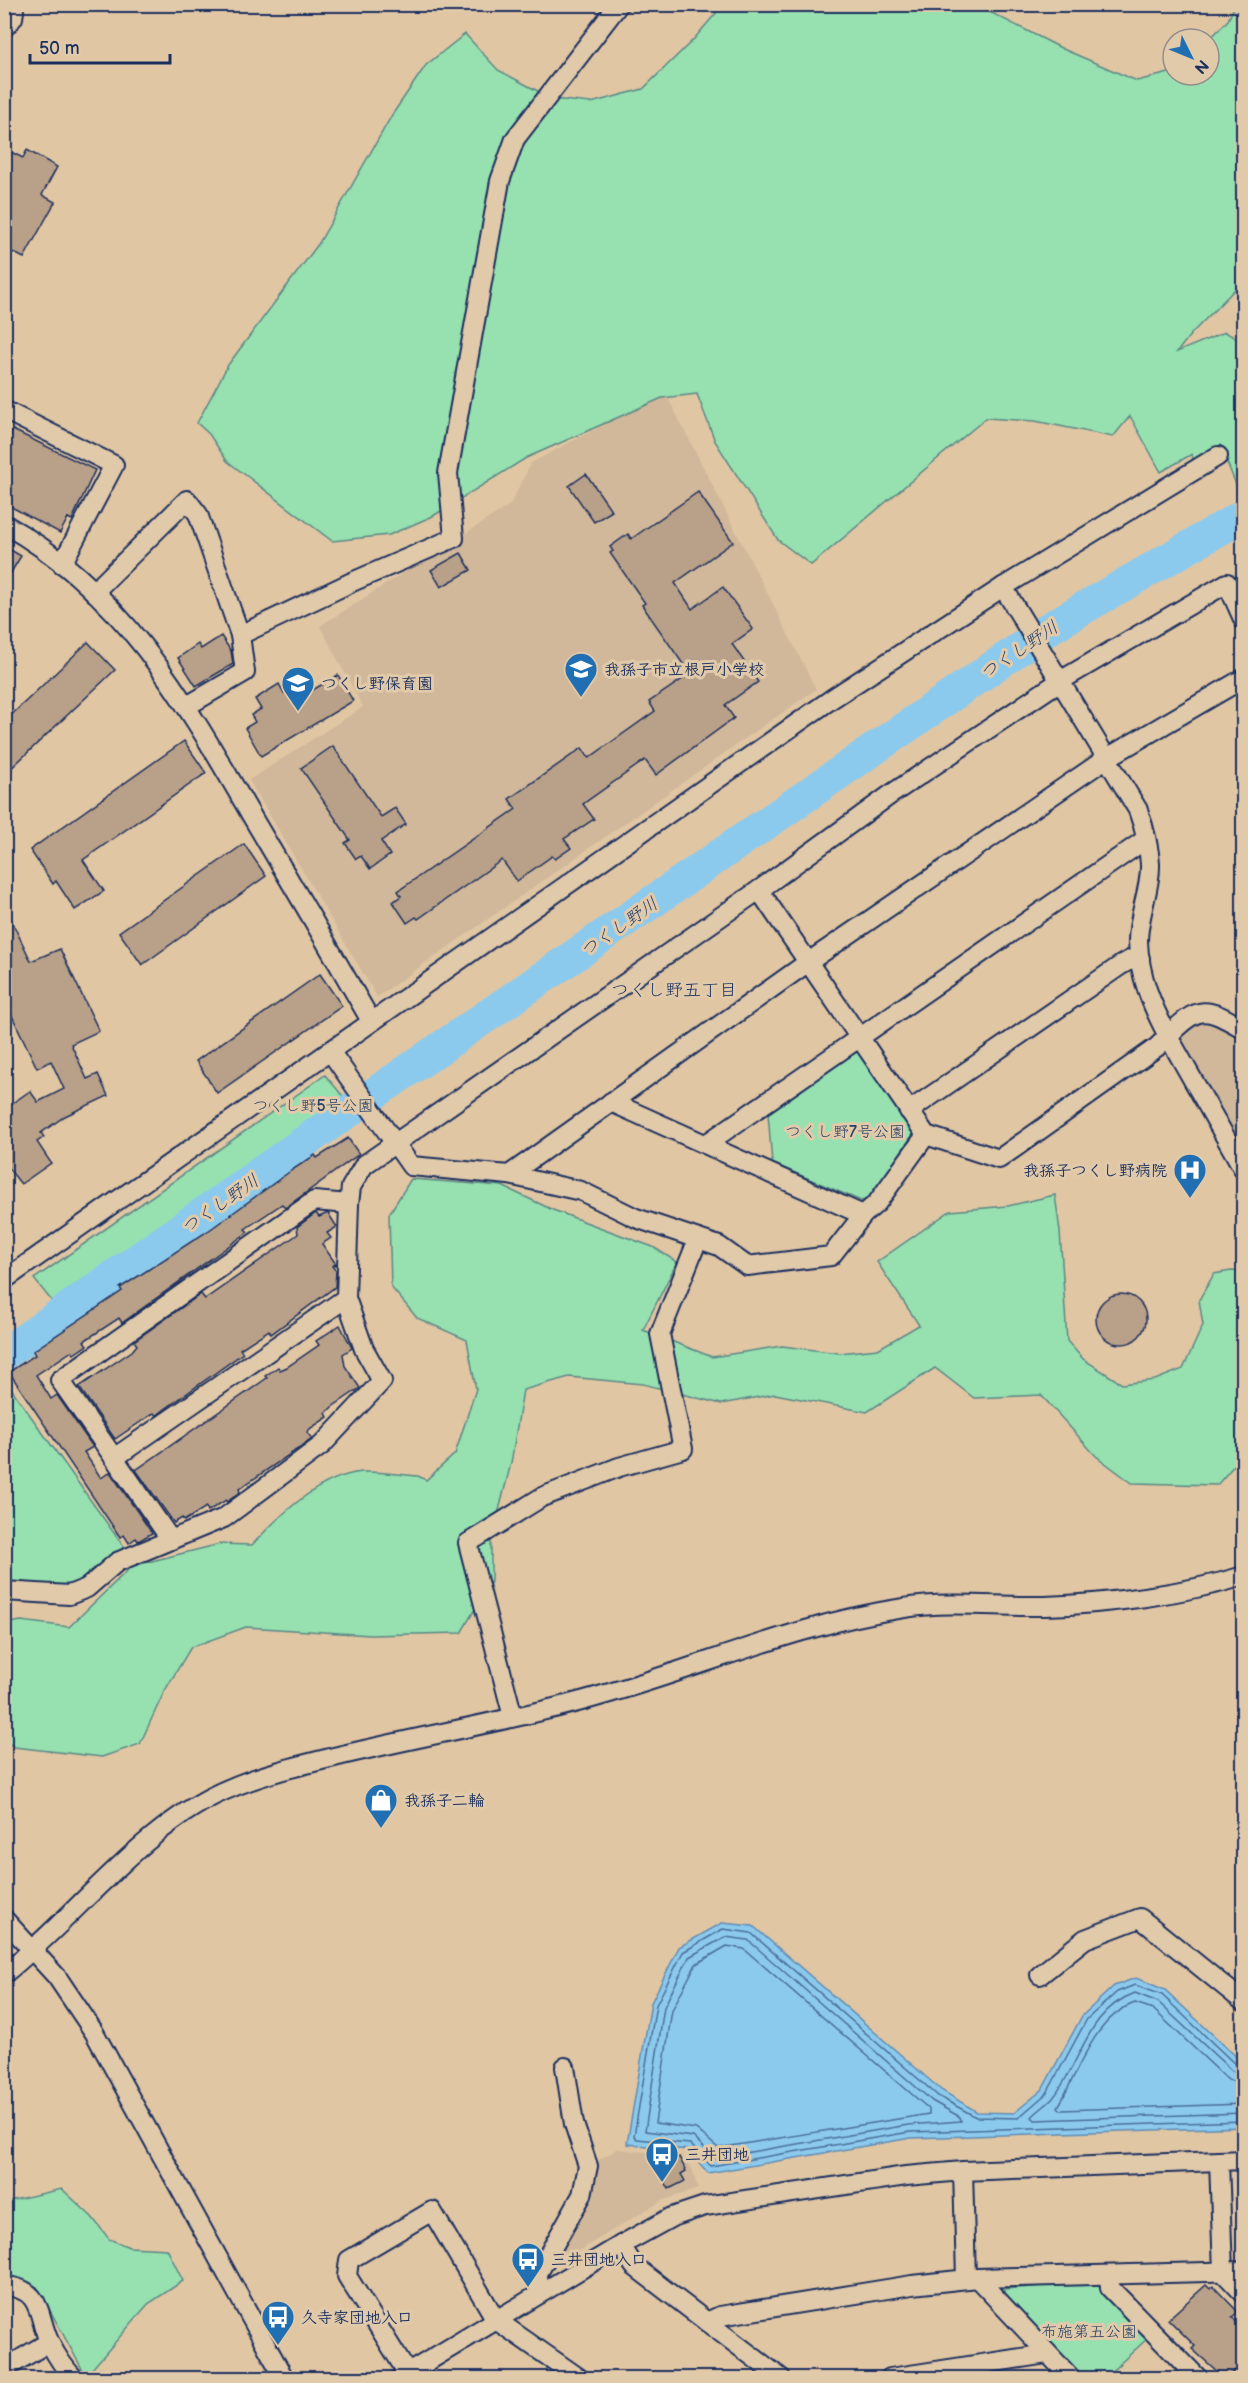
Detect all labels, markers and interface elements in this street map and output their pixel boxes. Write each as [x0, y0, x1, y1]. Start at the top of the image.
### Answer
scale bar [30, 27, 170, 65]
north arrow [1161, 27, 1221, 87]
text: 50 m [39, 38, 80, 59]
text: N [1190, 55, 1212, 77]
water label: つくし野川 [976, 617, 1062, 684]
school or university icon: 我孫子市立根戸小学校 [563, 651, 599, 698]
place label: 我孫子市立根戸小学校 [604, 661, 764, 680]
school or university icon: つくし野保育園 [280, 665, 316, 712]
place label: つくし野保育園 [321, 675, 433, 694]
water label: つくし野川 [576, 893, 662, 962]
district label: つくし野五丁目 [611, 980, 737, 1001]
park label: つくし野5号公園 [252, 1097, 374, 1116]
park label: つくし野7号公園 [785, 1123, 905, 1142]
hospital icon: 我孫子つくし野病院 [1172, 1152, 1208, 1199]
place label: 我孫子つくし野病院 [1023, 1162, 1167, 1181]
water label: つくし野川 [177, 1170, 263, 1239]
shop icon: 我孫子二輪 [363, 1782, 399, 1829]
place label: 我孫子二輪 [404, 1792, 485, 1811]
bus stop icon: 三井団地 [644, 2136, 680, 2183]
place label: 三井団地 [685, 2146, 749, 2165]
bus stop icon: 三井団地入口 [510, 2241, 546, 2288]
place label: 三井団地入口 [551, 2251, 647, 2270]
bus stop icon: 久寺家団地入口 [260, 2299, 296, 2346]
place label: 久寺家団地入口 [301, 2309, 413, 2328]
park label: 布施第五公園 [1041, 2323, 1137, 2342]

